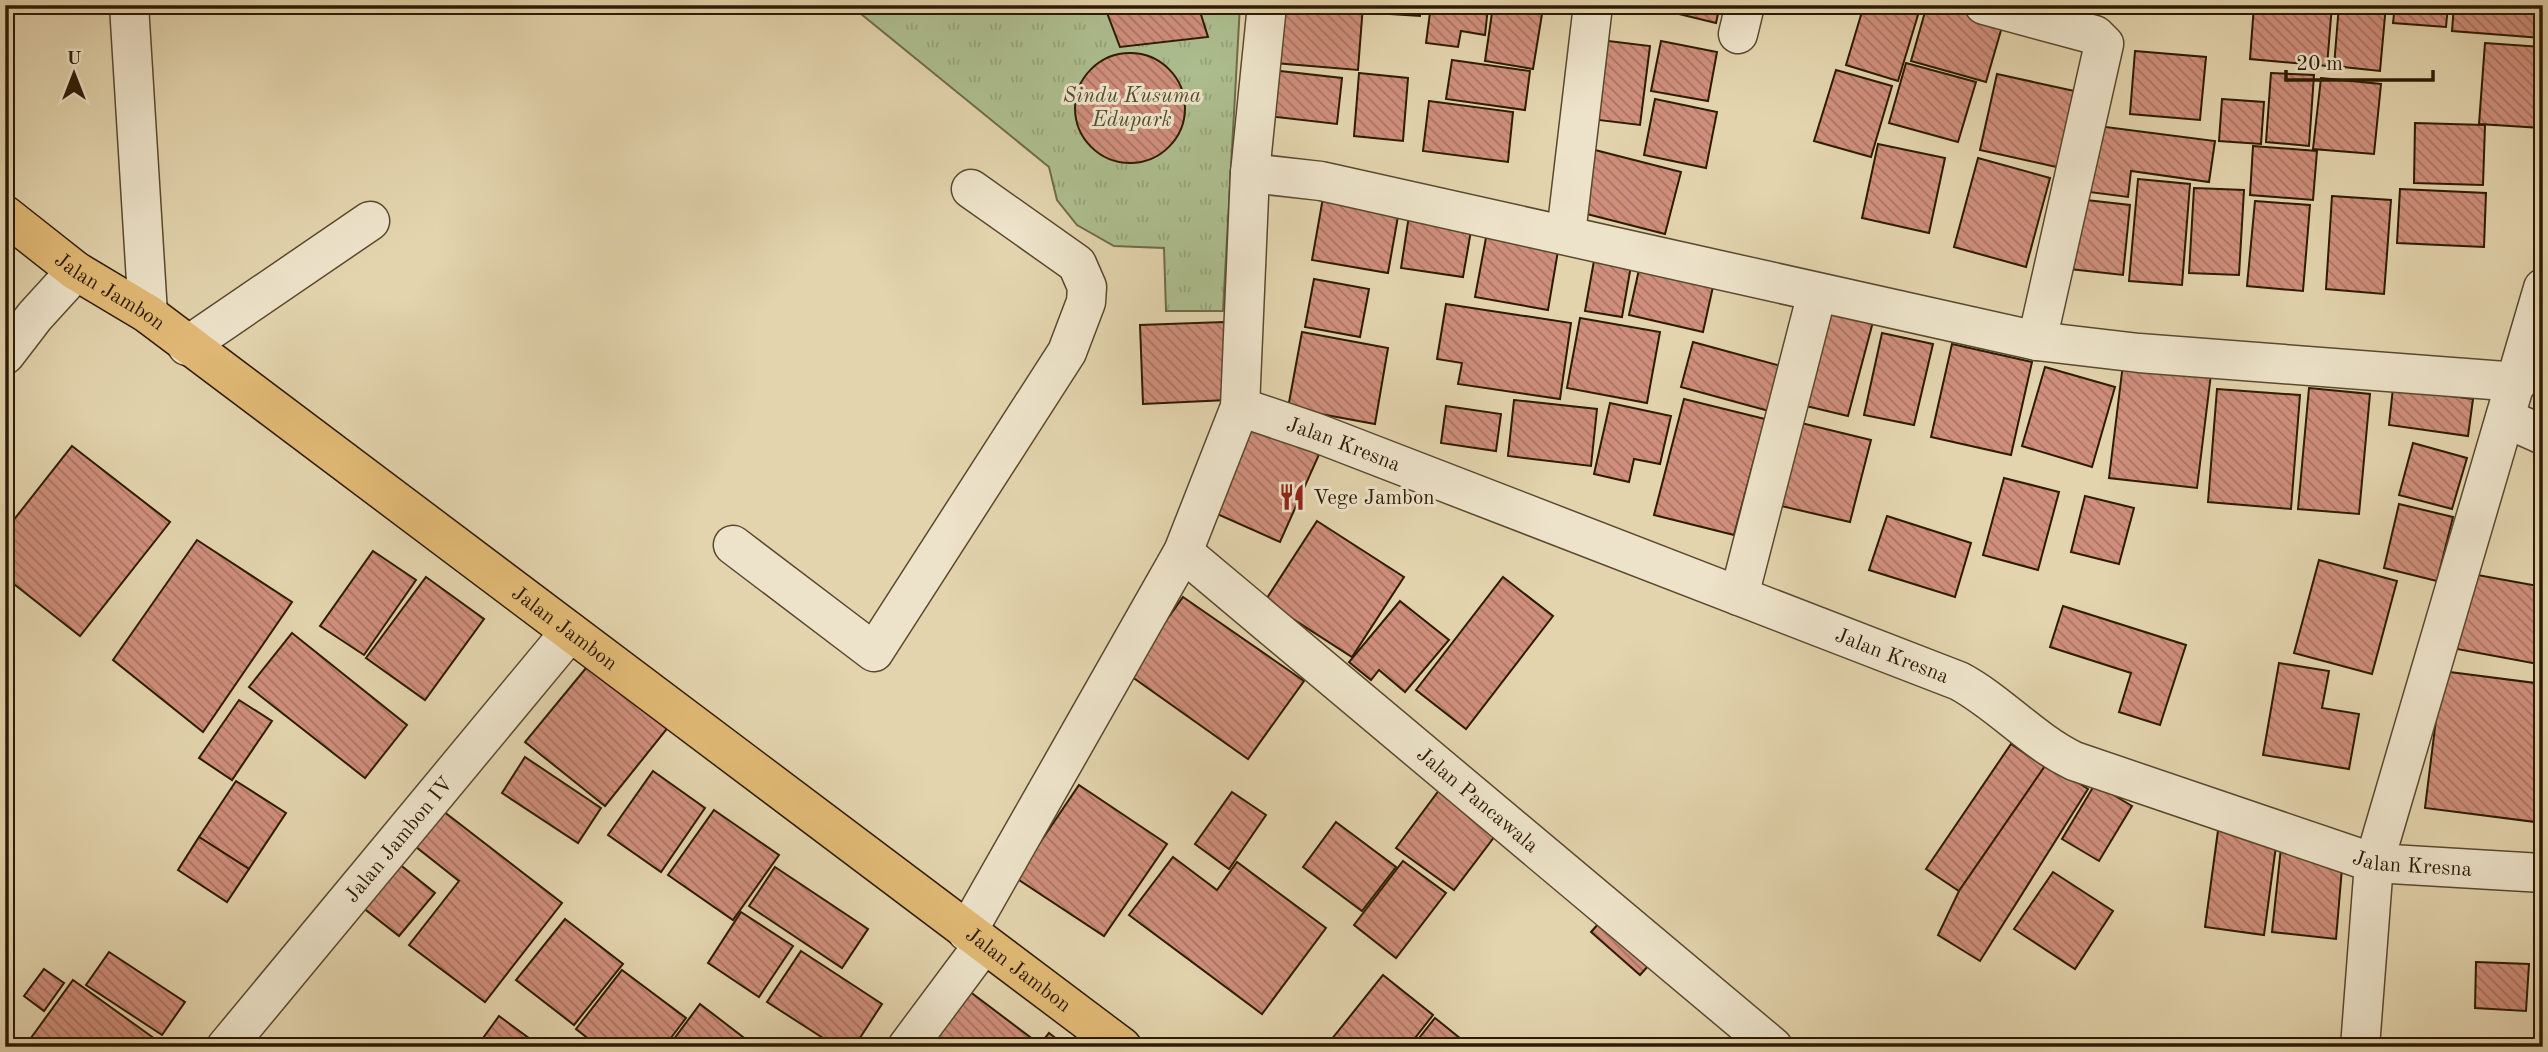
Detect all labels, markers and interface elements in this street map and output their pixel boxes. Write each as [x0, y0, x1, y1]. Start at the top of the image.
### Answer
north arrow [38, 38, 108, 108]
scale bar [2286, 38, 2432, 82]
text: U [66, 50, 82, 69]
text: 20 m [2296, 54, 2343, 75]
park label: Sindu Kusuma Edupark [1063, 86, 1201, 131]
street label: Jalan Jambon [50, 249, 168, 335]
street label: Jalan Kresna [1284, 414, 1403, 476]
restaurant icon: Vege Jambon [1277, 482, 1307, 512]
place label: Vege Jambon [1313, 488, 1435, 509]
street label: Jalan Jambon [507, 583, 621, 675]
street label: Jalan Kresna [1832, 625, 1952, 688]
street label: Jalan Pancawala [1412, 744, 1542, 857]
street label: Jalan Jambon IV [341, 773, 457, 907]
street label: Jalan Kresna [2350, 847, 2473, 881]
street label: Jalan Jambon [961, 924, 1074, 1017]

